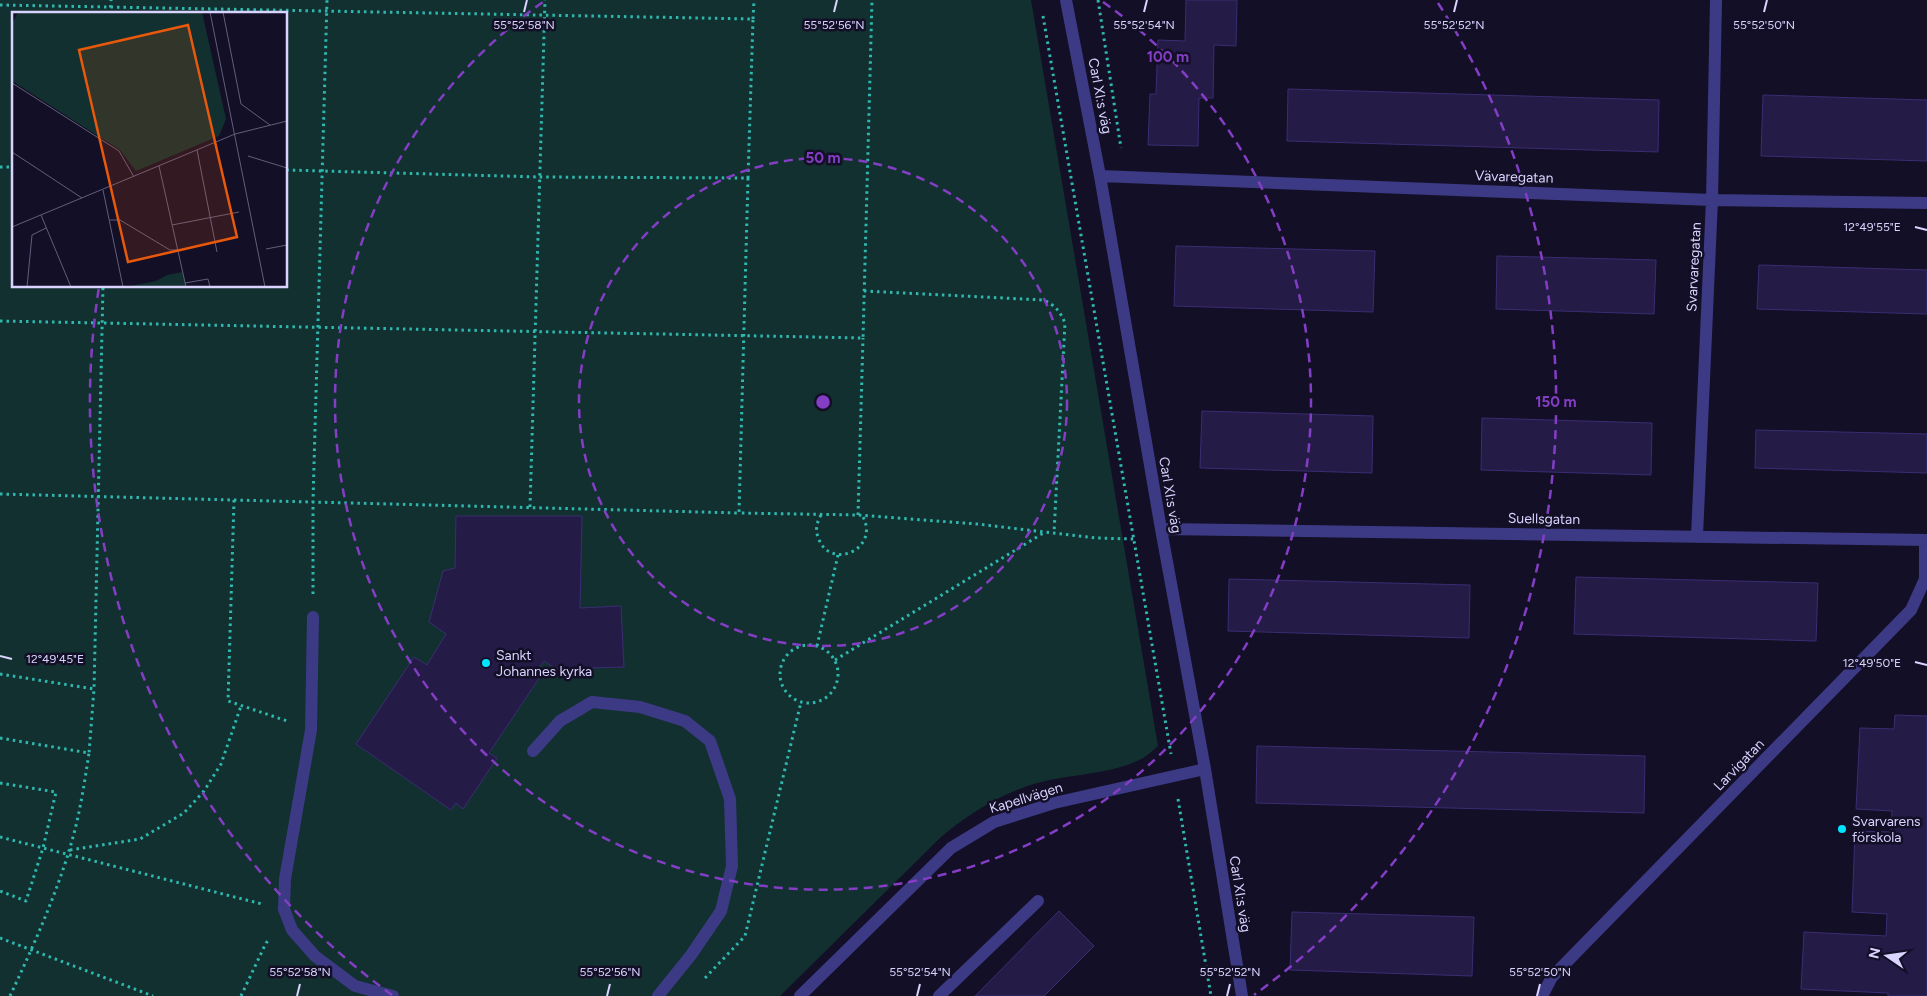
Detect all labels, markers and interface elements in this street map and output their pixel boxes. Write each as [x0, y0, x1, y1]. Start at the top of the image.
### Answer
inset map [12, 12, 288, 288]
text: 55°52'58"N [493, 18, 555, 32]
text: 55°52'56"N [803, 18, 865, 32]
text: 55°52'54"N [1113, 18, 1175, 32]
text: 55°52'52"N [1424, 18, 1484, 32]
text: 55°52'50"N [1733, 18, 1795, 32]
text: 100 m [1147, 48, 1189, 66]
street label: Carl XI:s väg [1084, 57, 1116, 135]
text: 50 m [805, 149, 841, 167]
street label: Vävaregatan [1474, 167, 1554, 187]
text: 12°49'55"E [1843, 220, 1901, 234]
street label: Svarvaregatan [1683, 222, 1705, 312]
centre of rings [814, 393, 832, 411]
text: 150 m [1535, 393, 1577, 411]
street label: Carl XI:s väg [1155, 456, 1185, 534]
street label: Suellsgatan [1508, 510, 1580, 528]
place label: Sankt Johannes kyrka [496, 647, 592, 680]
text: 12°49'45"E [26, 652, 84, 666]
text: 12°49'50"E [1843, 656, 1901, 670]
marker: Sankt Johannes kyrka [480, 657, 492, 669]
street label: Larvigatan [1710, 735, 1768, 794]
street label: Kapellvägen [987, 779, 1065, 817]
place label: Svarvarens förskola [1852, 813, 1921, 846]
marker: Svarvarens förskola [1836, 823, 1848, 835]
street label: Carl XI:s väg [1226, 855, 1254, 933]
north arrow [1862, 931, 1912, 981]
text: N [1865, 946, 1884, 960]
text: 55°52'58"N [269, 965, 331, 979]
text: 55°52'56"N [579, 965, 641, 979]
text: 55°52'54"N [889, 965, 951, 979]
text: 55°52'52"N [1200, 965, 1260, 979]
text: 55°52'50"N [1509, 965, 1571, 979]

